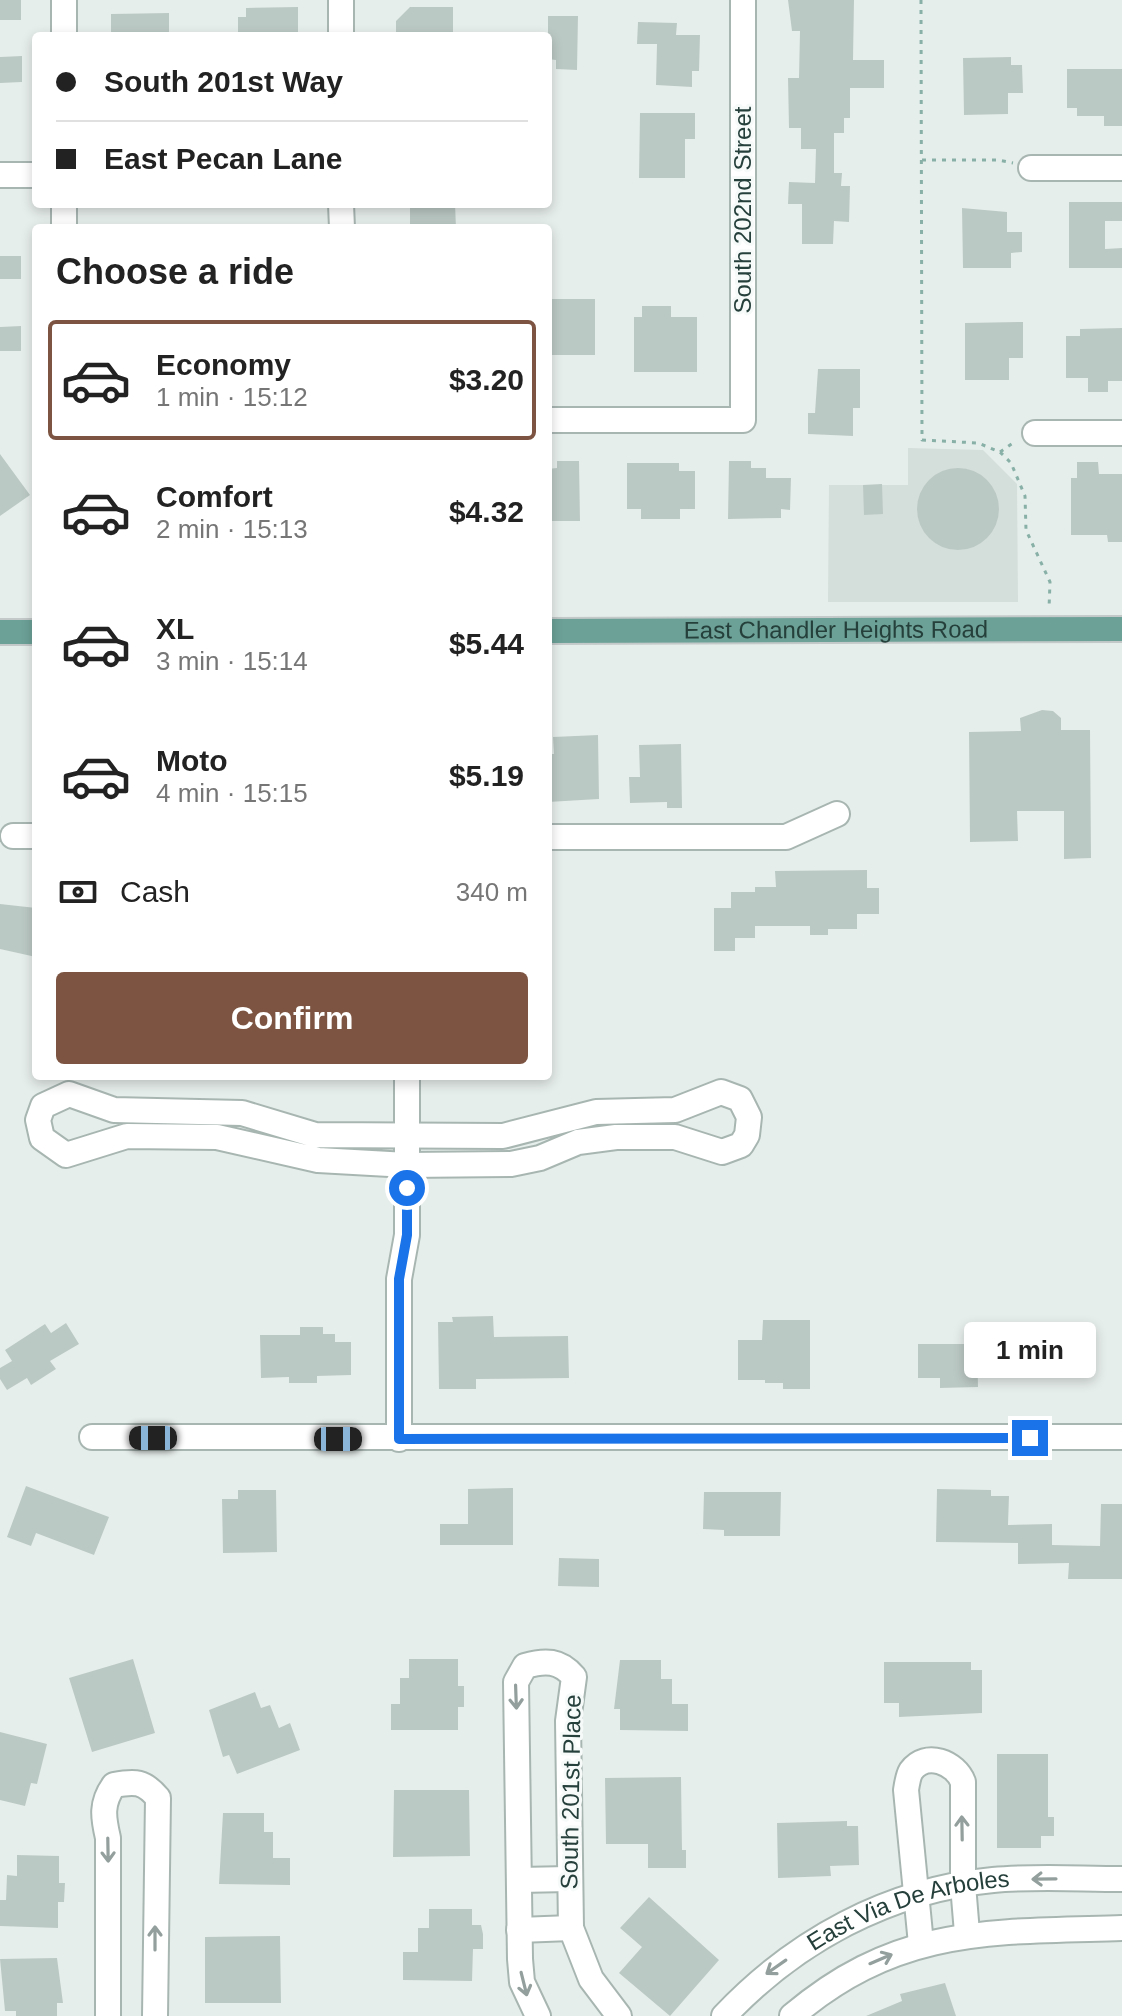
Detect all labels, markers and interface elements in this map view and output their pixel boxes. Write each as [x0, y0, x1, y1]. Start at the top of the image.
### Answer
text: South 201st Way [104, 65, 343, 98]
street label: South 202nd Street [729, 106, 756, 313]
text: East Pecan Lane [104, 142, 342, 175]
text: Choose a ride [56, 251, 294, 292]
icon: car [60, 344, 132, 416]
text: Economy [156, 348, 291, 381]
text: $3.20 [449, 363, 524, 396]
text: 1 min · 15:12 [156, 382, 308, 412]
icon: car [60, 476, 132, 548]
text: Comfort [156, 480, 273, 513]
text: $4.32 [449, 495, 524, 528]
text: 2 min · 15:13 [156, 514, 308, 544]
icon: car [60, 608, 132, 680]
text: XL [156, 612, 194, 645]
street label: East Chandler Heights Road [684, 615, 988, 644]
text: $5.44 [449, 627, 524, 660]
text: 3 min · 15:14 [156, 646, 308, 676]
icon: car [60, 740, 132, 812]
text: Moto [156, 744, 228, 777]
text: $5.19 [449, 759, 524, 792]
text: 4 min · 15:15 [156, 778, 308, 808]
icon: cash [56, 870, 100, 914]
text: Cash [120, 875, 190, 908]
text: 340 m [456, 877, 528, 907]
button: Confirm [56, 972, 528, 1064]
route start [389, 1170, 425, 1206]
callout: 1 min [964, 1322, 1096, 1378]
text: 1 min [996, 1335, 1064, 1365]
route end [1012, 1420, 1048, 1456]
car [129, 1426, 177, 1450]
car [314, 1427, 362, 1451]
one-way arrow [509, 1683, 524, 1710]
street label: South 201st Place [555, 1694, 586, 1890]
one-way arrow [954, 1815, 969, 1842]
one-way arrow [100, 1836, 116, 1863]
street label: East Via De Arboles [802, 1865, 1010, 1956]
one-way arrow [1031, 1871, 1058, 1887]
one-way arrow [147, 1925, 163, 1952]
one-way arrow [868, 1951, 893, 1966]
one-way arrow [765, 1959, 787, 1975]
one-way arrow [518, 1970, 533, 1996]

